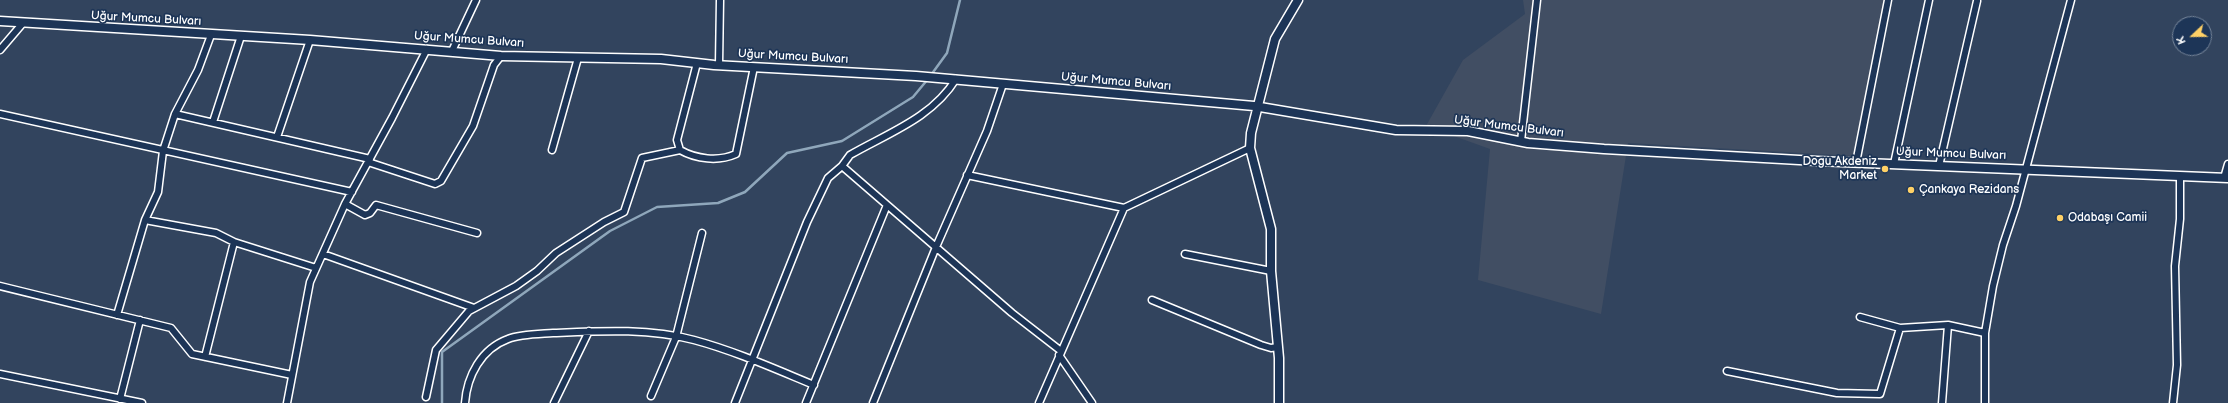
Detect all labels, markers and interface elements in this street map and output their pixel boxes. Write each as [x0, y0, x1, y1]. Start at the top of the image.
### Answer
street label: Uğur Mumcu Bulvarı [90, 9, 202, 29]
north arrow [2172, 16, 2212, 56]
street label: Uğur Mumcu Bulvarı [413, 29, 525, 51]
text: K [2174, 34, 2189, 46]
street label: Uğur Mumcu Bulvarı [737, 47, 849, 67]
street label: Uğur Mumcu Bulvarı [1060, 70, 1172, 94]
street label: Uğur Mumcu Bulvarı [1453, 113, 1565, 141]
street label: Uğur Mumcu Bulvarı [1896, 145, 2006, 163]
place label: Dogu Akdeniz Market [1802, 155, 1877, 183]
marker: Dogu Akdeniz Market [1880, 164, 1890, 174]
place label: Çankaya Rezidans [1919, 183, 2019, 197]
marker: Çankaya Rezidans [1906, 185, 1916, 195]
place label: Odabaşı Camii [2068, 211, 2147, 225]
marker: Odabaşı Camii [2055, 213, 2065, 223]

